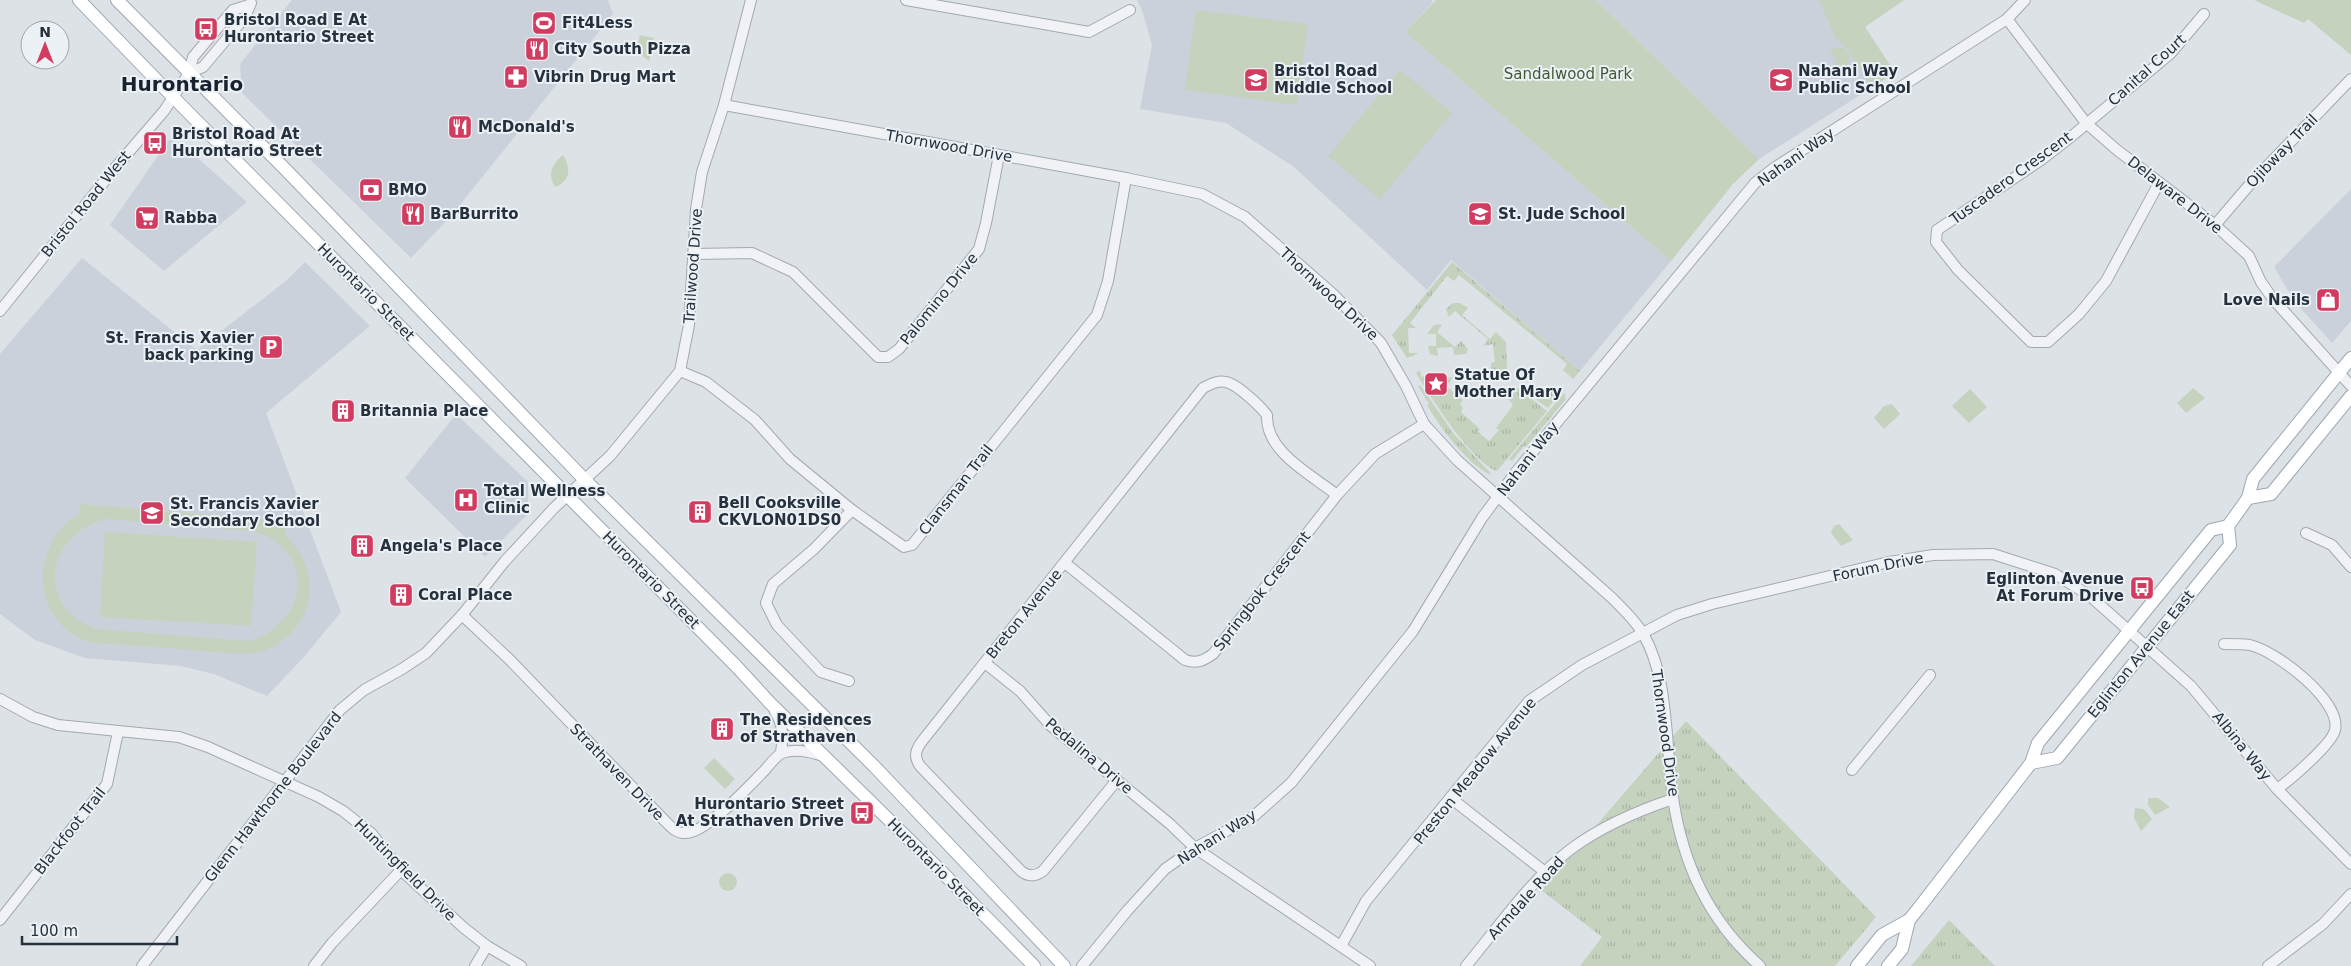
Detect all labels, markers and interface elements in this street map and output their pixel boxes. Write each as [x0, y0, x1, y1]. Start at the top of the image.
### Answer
sports icon: Fit4Less [531, 10, 557, 36]
place label: Bristol Road E At Hurontario Street [224, 11, 374, 46]
place label: Fit4Less [562, 14, 633, 32]
bus stop icon: Bristol Road E At Hurontario Street [193, 16, 219, 42]
north arrow [20, 20, 70, 70]
text: N [39, 24, 51, 40]
street label: Canital Court [2104, 30, 2190, 110]
restaurant icon: City South Pizza [524, 36, 550, 62]
place label: City South Pizza [554, 40, 691, 58]
place label: Bristol Road Middle School [1274, 62, 1392, 97]
place label: Nahani Way Public School [1798, 62, 1911, 97]
pharmacy icon: Vibrin Drug Mart [503, 64, 529, 90]
park label: Sandalwood Park [1504, 65, 1633, 83]
school or university icon: Bristol Road Middle School [1243, 67, 1269, 93]
school or university icon: Nahani Way Public School [1768, 67, 1794, 93]
place label: Vibrin Drug Mart [534, 68, 676, 86]
district label: Hurontario [121, 72, 243, 96]
street label: Ojibway Trail [2242, 110, 2322, 192]
restaurant icon: McDonald's [447, 114, 473, 140]
place label: McDonald's [478, 118, 575, 136]
street label: Nahani Way [1754, 124, 1838, 190]
place label: Bristol Road At Hurontario Street [172, 125, 322, 160]
street label: Thornwood Drive [883, 126, 1014, 166]
street label: Tuscadero Crescent [1946, 128, 2076, 229]
bus stop icon: Bristol Road At Hurontario Street [142, 130, 168, 156]
street label: Bristol Road West [38, 147, 135, 261]
street label: Delaware Drive [2124, 152, 2226, 238]
bank icon: BMO [358, 177, 384, 203]
place label: BMO [388, 181, 427, 199]
restaurant icon: BarBurrito [400, 201, 426, 227]
school or university icon: St. Jude School [1467, 201, 1493, 227]
supermarket icon: Rabba [134, 205, 160, 231]
place label: BarBurrito [430, 205, 518, 223]
place label: St. Jude School [1498, 205, 1625, 223]
street label: Trailwood Drive [680, 208, 706, 325]
place label: Rabba [164, 209, 217, 227]
street label: Hurontario Street [314, 240, 418, 344]
street label: Thornwood Drive [1275, 243, 1382, 344]
street label: Palomino Drive [896, 249, 982, 349]
shop icon: Love Nails [2315, 287, 2341, 313]
place label: Love Nails [2223, 291, 2310, 309]
place label: St. Francis Xavier back parking [105, 329, 255, 364]
parking icon: St. Francis Xavier back parking [258, 334, 284, 360]
place label: Statue Of Mother Mary [1454, 366, 1562, 401]
place icon: Statue Of Mother Mary [1423, 371, 1449, 397]
building icon: Britannia Place [330, 398, 356, 424]
place label: Britannia Place [360, 402, 488, 420]
street label: Nahani Way [1493, 418, 1563, 500]
street label: Clansman Trail [915, 441, 997, 539]
place label: Total Wellness Clinic [484, 482, 605, 517]
hospital icon: Total Wellness Clinic [453, 487, 479, 513]
place label: Bell Cooksville CKVLON01DS0 [718, 494, 841, 529]
place label: St. Francis Xavier Secondary School [170, 495, 320, 530]
building icon: Bell Cooksville CKVLON01DS0 [687, 499, 713, 525]
school or university icon: St. Francis Xavier Secondary School [139, 500, 165, 526]
street label: Hurontario Street [599, 528, 703, 632]
street label: Springbok Crescent [1210, 528, 1314, 654]
building icon: Angela's Place [349, 533, 375, 559]
place label: Angela's Place [380, 537, 503, 555]
street label: Forum Drive [1831, 549, 1925, 585]
street label: Breton Avenue [982, 565, 1066, 663]
place label: Eglinton Avenue At Forum Drive [1986, 570, 2124, 605]
bus stop icon: Eglinton Avenue At Forum Drive [2129, 575, 2155, 601]
building icon: Coral Place [388, 582, 414, 608]
place label: Coral Place [418, 586, 513, 604]
street label: Eglinton Avenue East [2084, 586, 2198, 721]
street label: Thornwood Drive [1647, 667, 1683, 798]
street label: Preston Meadow Avenue [1410, 694, 1540, 848]
street label: Glenn Hawthorne Boulevard [201, 708, 345, 886]
street label: Albina Way [2209, 708, 2275, 784]
place label: The Residences of Strathaven [740, 711, 872, 746]
street label: Pedalina Drive [1042, 714, 1136, 798]
building icon: The Residences of Strathaven [709, 716, 735, 742]
street label: Strathaven Drive [566, 720, 668, 824]
street label: Blackfoot Trail [30, 784, 110, 878]
place label: Hurontario Street At Strathaven Drive [676, 795, 844, 830]
bus stop icon: Hurontario Street At Strathaven Drive [849, 800, 875, 826]
street label: Nahani Way [1174, 806, 1260, 868]
street label: Huntingfield Drive [350, 815, 460, 925]
street label: Hurontario Street [884, 815, 988, 919]
street label: Armdale Road [1484, 853, 1568, 943]
scale bar [22, 914, 178, 946]
text: 100 m [30, 922, 78, 940]

